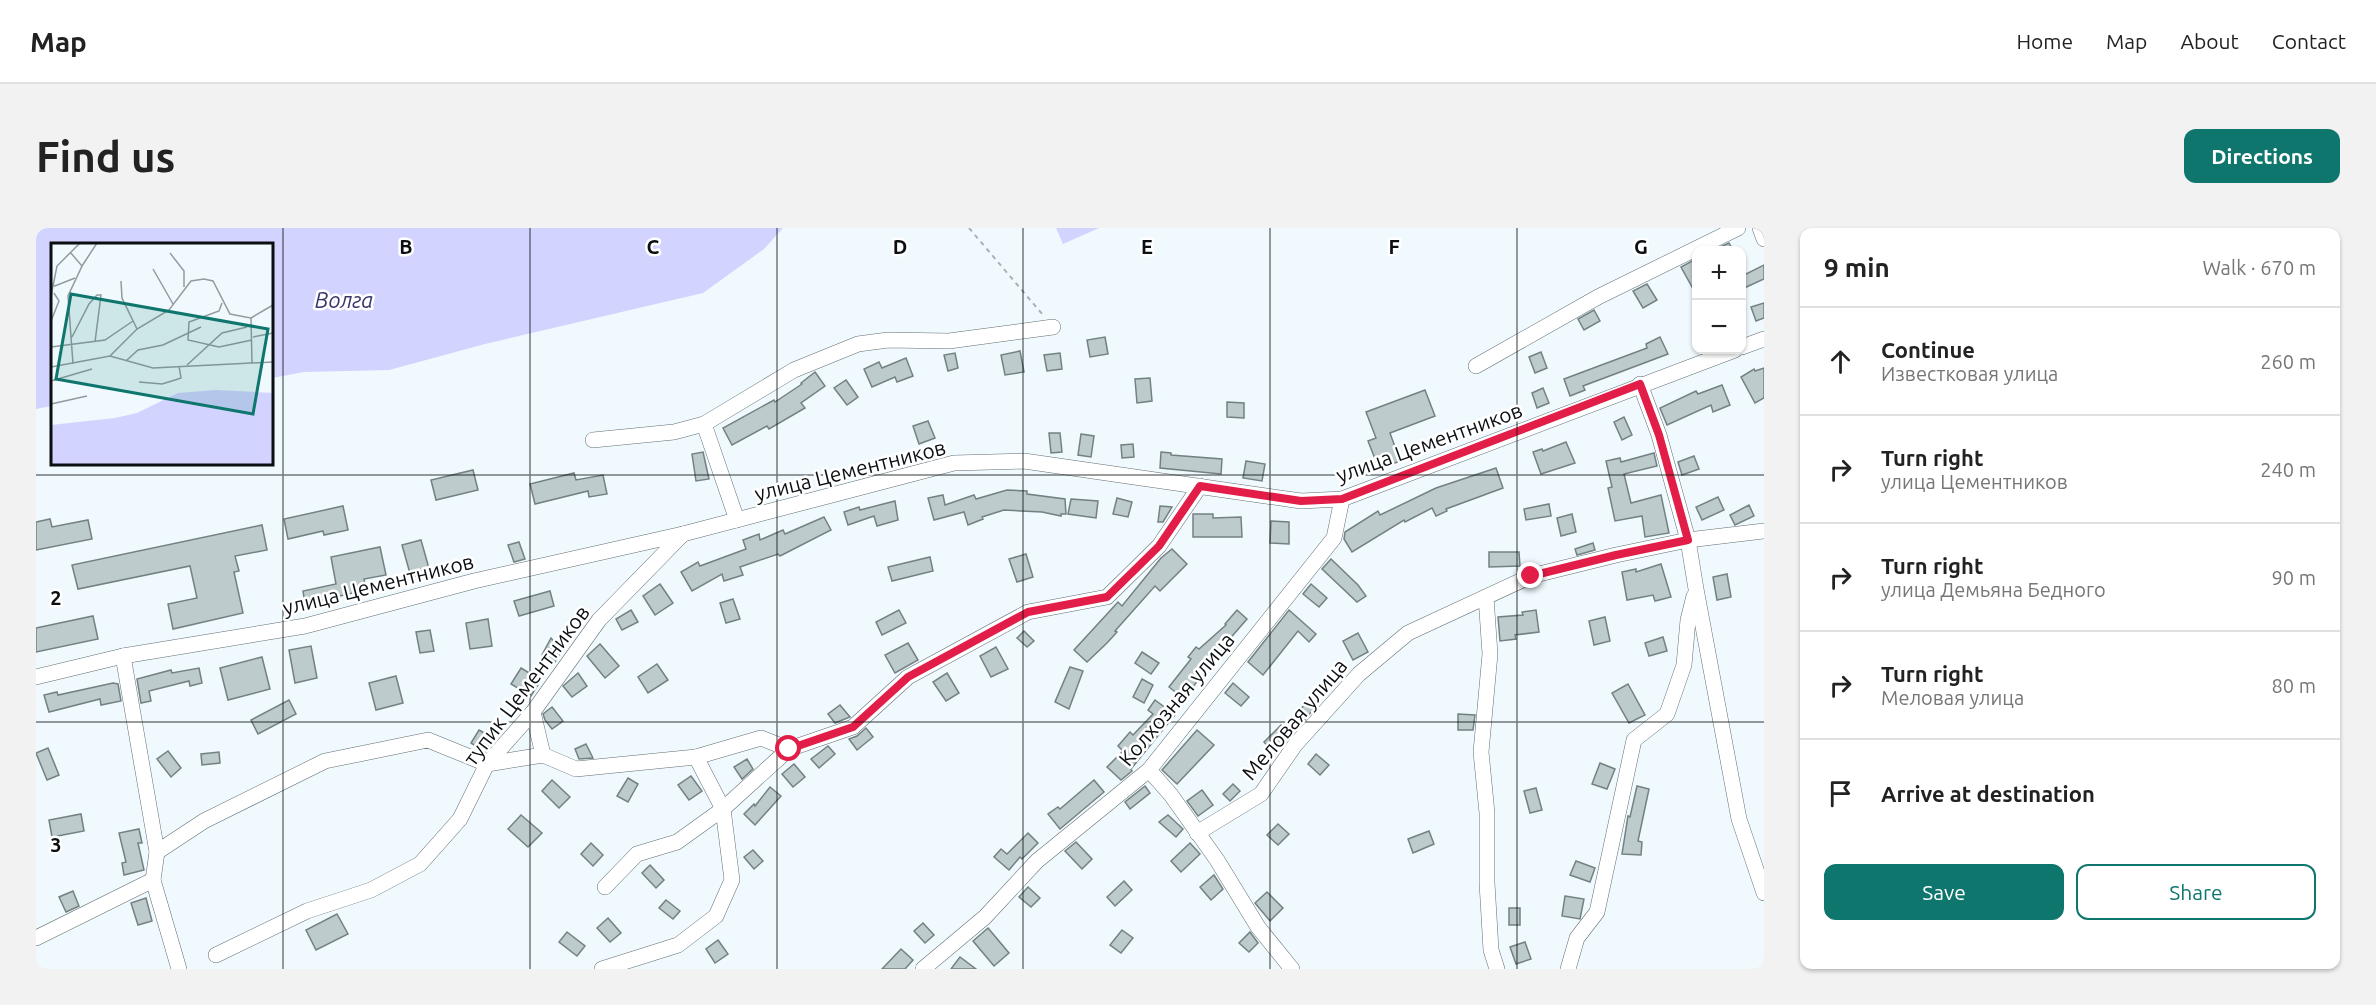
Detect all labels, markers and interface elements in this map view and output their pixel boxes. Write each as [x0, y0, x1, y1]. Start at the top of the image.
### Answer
text: Map [30, 26, 87, 57]
text: Home [2016, 29, 2073, 53]
text: Map [2106, 29, 2147, 53]
text: About [2180, 29, 2239, 53]
text: Contact [2272, 29, 2346, 53]
button: Directions [2184, 129, 2340, 183]
text: Find us [36, 133, 175, 180]
text: B [399, 235, 413, 258]
text: C [647, 235, 660, 258]
text: D [893, 235, 907, 258]
text: E [1141, 235, 1153, 258]
text: F [1388, 235, 1400, 258]
text: G [1634, 235, 1648, 258]
inset map [51, 243, 273, 465]
map controls [1692, 246, 1746, 354]
button: + [1692, 246, 1746, 300]
text: 9 min [1824, 253, 1890, 282]
text: Walk · 670 m [2203, 256, 2316, 279]
water label: Волга [315, 287, 373, 312]
button: − [1692, 300, 1746, 354]
text: Continue [1881, 337, 1975, 362]
icon: ahead [1824, 345, 1857, 378]
text: 260 m [2260, 350, 2316, 373]
text: Известковая улица [1881, 362, 2058, 385]
street label: улица Цементников [1333, 397, 1525, 487]
street label: улица Цементников [752, 435, 948, 505]
text: Turn right [1881, 445, 1983, 470]
icon: right [1824, 453, 1857, 486]
text: 240 m [2260, 458, 2316, 481]
text: улица Цементников [1881, 470, 2068, 493]
street label: улица Цементников [280, 549, 476, 619]
text: Turn right [1881, 553, 1983, 578]
icon: right [1824, 561, 1857, 594]
route end [1517, 562, 1543, 588]
text: 90 m [2272, 566, 2316, 589]
text: улица Демьяна Бедного [1881, 578, 2106, 601]
text: 2 [50, 586, 62, 609]
street label: тупик Цементников [458, 600, 594, 770]
street label: Колхозная улица [1113, 628, 1239, 770]
street label: Меловая улица [1236, 654, 1352, 784]
text: Turn right [1881, 661, 1983, 686]
icon: right [1824, 669, 1857, 702]
text: 80 m [2272, 674, 2316, 697]
text: Меловая улица [1881, 686, 2024, 709]
route start [775, 735, 801, 761]
icon: arrive [1824, 777, 1857, 810]
text: Arrive at destination [1881, 781, 2095, 806]
text: 3 [50, 833, 62, 856]
button: Save [1824, 864, 2064, 920]
button: Share [2076, 864, 2316, 920]

